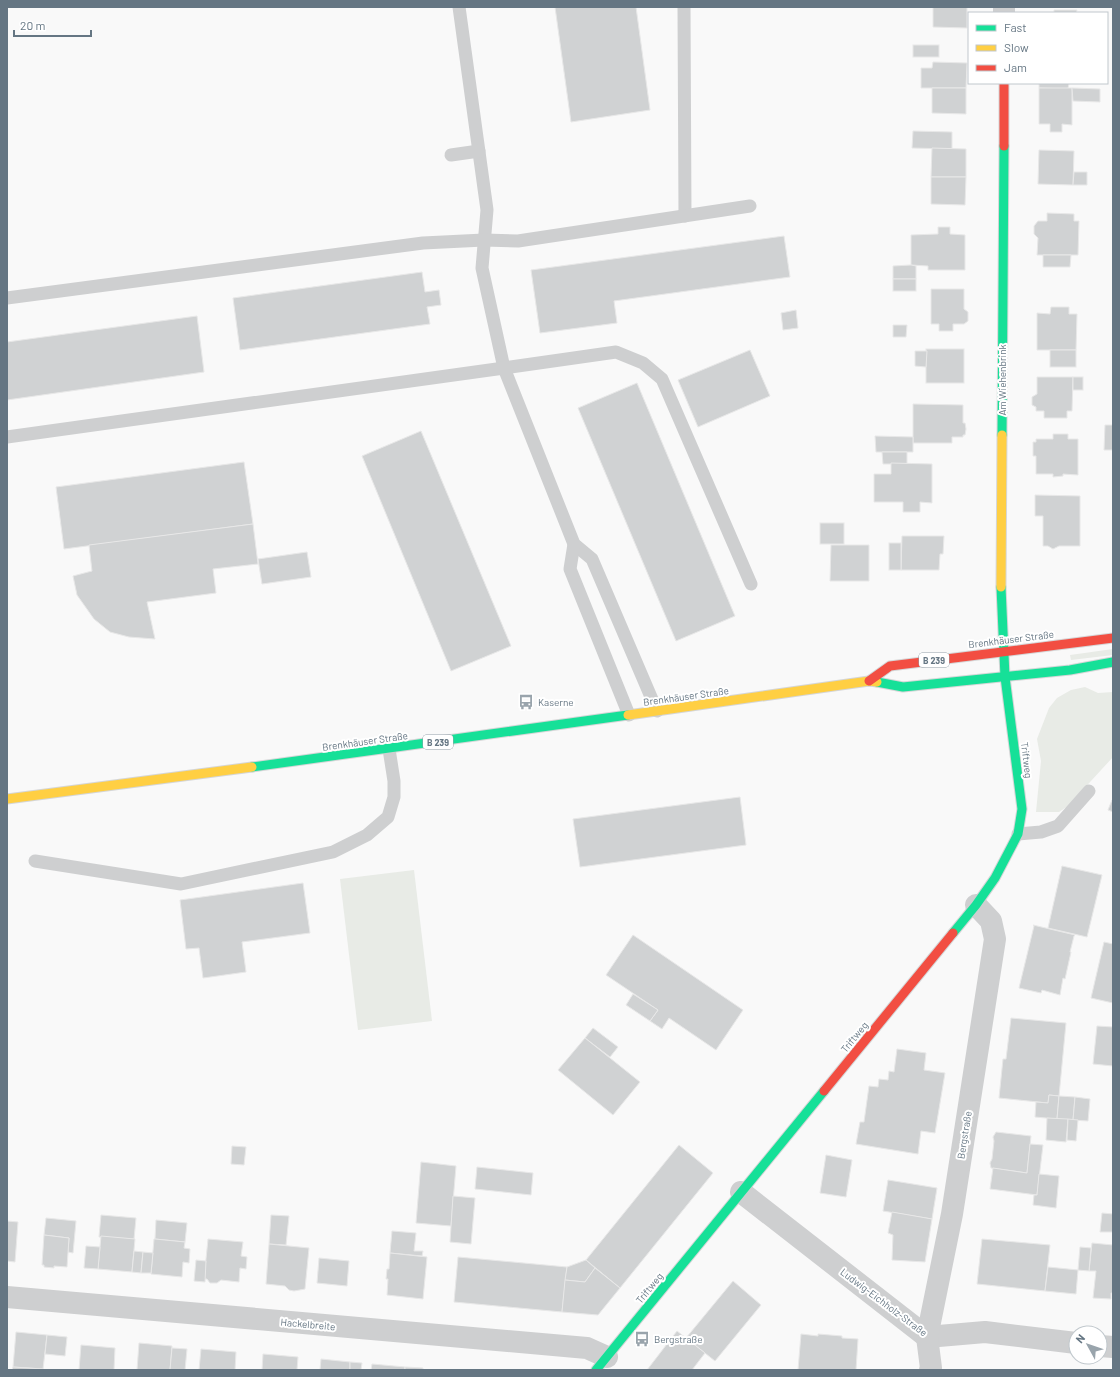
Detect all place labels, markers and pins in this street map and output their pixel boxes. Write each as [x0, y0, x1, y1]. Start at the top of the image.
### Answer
bus stop icon: Kaserne [517, 693, 535, 711]
place label: Kaserne [538, 696, 574, 708]
bus stop icon: Bergstraße [633, 1330, 651, 1348]
place label: Bergstraße [654, 1333, 702, 1345]

